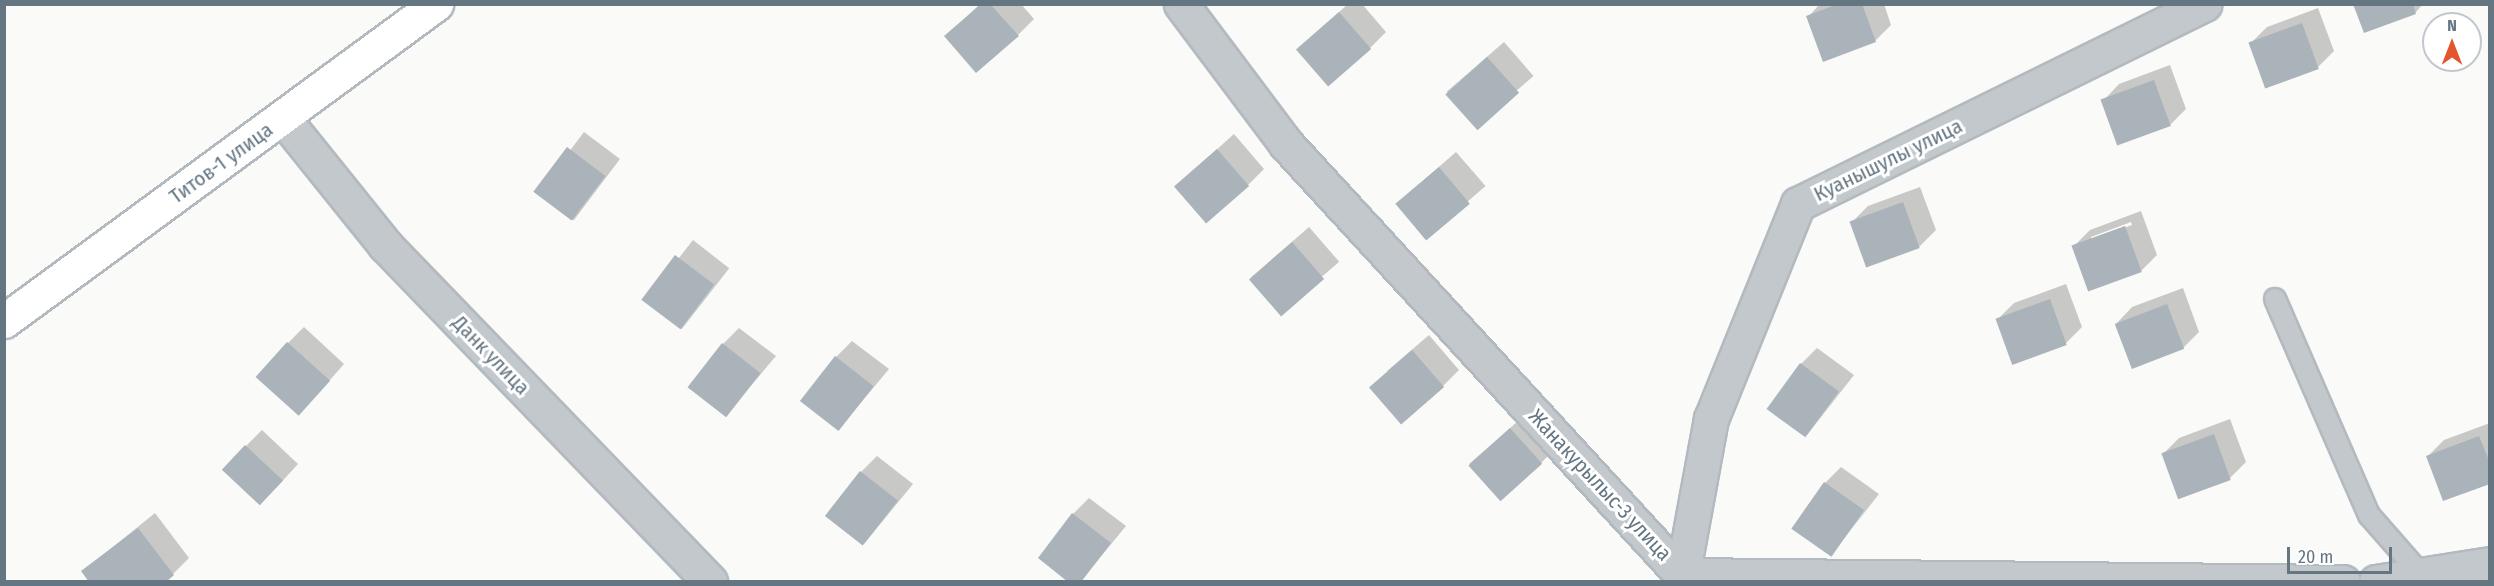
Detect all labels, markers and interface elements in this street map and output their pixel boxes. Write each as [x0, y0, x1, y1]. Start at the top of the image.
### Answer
north arrow [2422, 12, 2482, 72]
text: N [2447, 16, 2457, 35]
street label: Куанышулы улица [1810, 113, 1966, 207]
street label: Титов-1 улица [164, 117, 278, 209]
street label: Данк улица [447, 310, 535, 400]
street label: Жанакурылыс-3 улица [1523, 404, 1677, 566]
scale bar [2290, 535, 2395, 573]
text: 20 m [2298, 546, 2333, 568]

